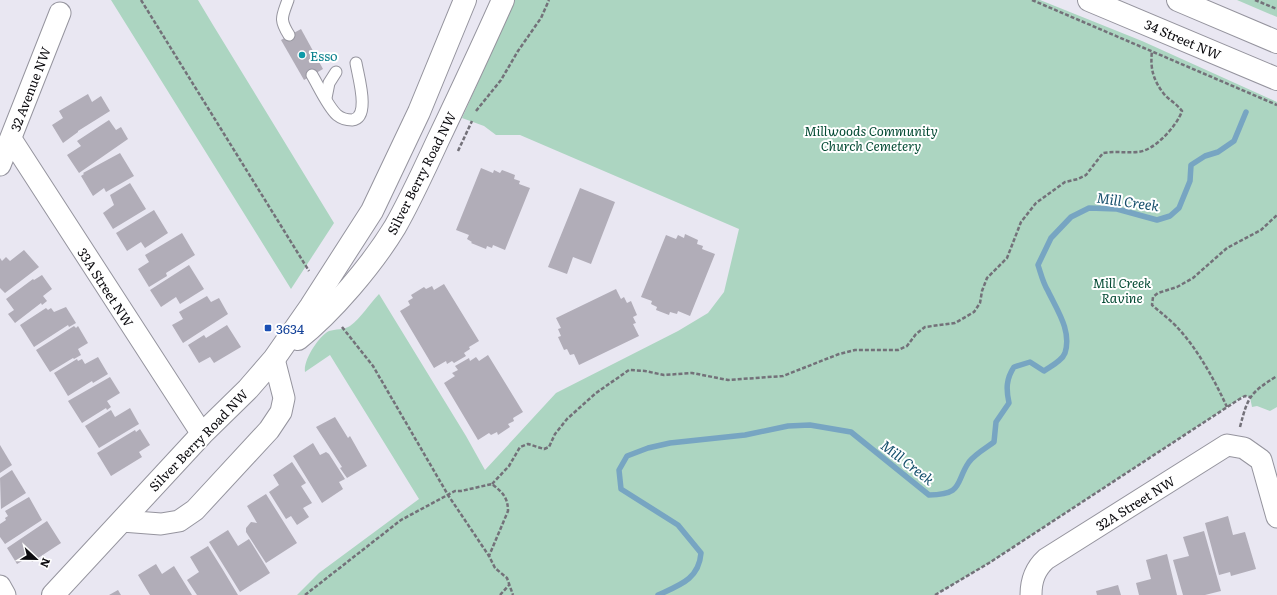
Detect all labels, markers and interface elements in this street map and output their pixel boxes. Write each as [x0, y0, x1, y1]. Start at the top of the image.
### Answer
street label: 34 Street NW [1142, 14, 1224, 64]
street label: 32 Avenue NW [5, 44, 55, 134]
place label: Esso [310, 46, 338, 65]
marker: Esso [297, 50, 307, 60]
street label: Silver Berry Road NW [382, 108, 460, 238]
park label: Millwoods Community Church Cemetery [804, 121, 938, 155]
water label: Mill Creek [1096, 187, 1161, 215]
street label: 33A Street NW [73, 244, 139, 330]
park label: Mill Creek Ravine [1093, 273, 1152, 307]
place label: 3634 [276, 319, 304, 338]
marker: 3634 [263, 323, 273, 333]
street label: Silver Berry Road NW [144, 385, 252, 495]
water label: Mill Creek [877, 435, 939, 489]
street label: 32A Street NW [1092, 471, 1178, 535]
north arrow [16, 539, 56, 579]
text: N [37, 556, 55, 570]

